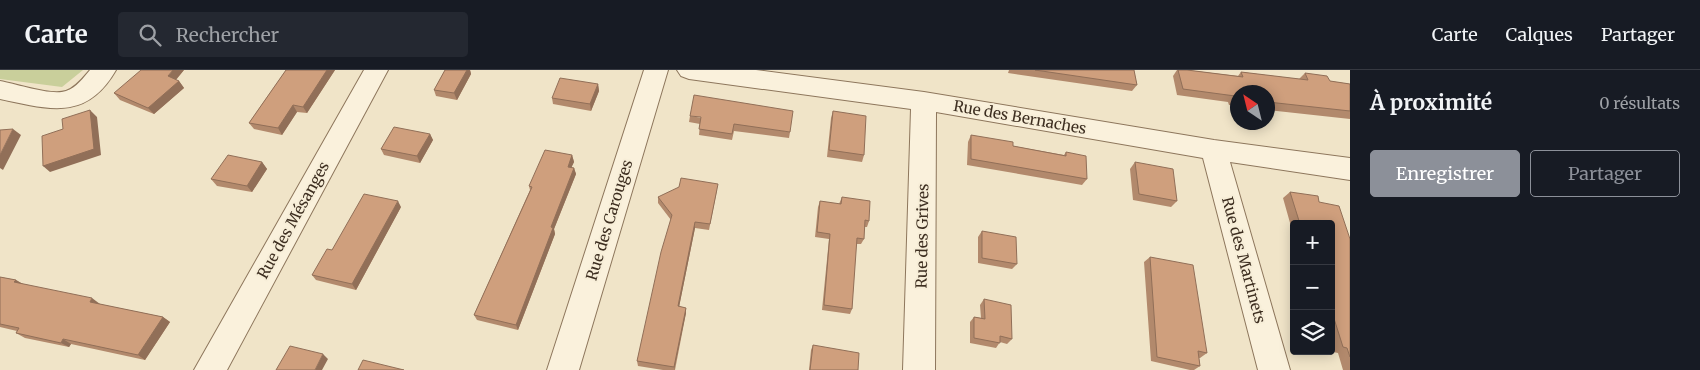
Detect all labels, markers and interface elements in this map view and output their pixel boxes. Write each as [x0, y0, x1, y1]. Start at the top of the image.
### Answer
search box [118, 12, 468, 57]
text: Carte [25, 19, 88, 50]
icon: search [136, 21, 164, 49]
text: Rechercher [176, 23, 279, 47]
text: Carte [1432, 23, 1478, 46]
text: Calques [1506, 23, 1573, 46]
text: Partager [1601, 23, 1675, 46]
north arrow [1230, 85, 1275, 130]
text: À proximité [1370, 89, 1492, 116]
text: 0 résultats [1599, 93, 1680, 113]
street label: Rue des Bernaches [952, 96, 1088, 138]
button: Enregistrer [1370, 150, 1520, 197]
button: Partager [1530, 150, 1680, 197]
street label: Rue des Carouges [582, 157, 636, 283]
street label: Rue des Mésanges [253, 158, 333, 282]
street label: Rue des Grives [912, 183, 932, 289]
street label: Rue des Martinets [1218, 194, 1270, 326]
map controls [1290, 220, 1335, 355]
button: + [1290, 220, 1335, 265]
button: − [1290, 265, 1335, 310]
button: layers [1290, 310, 1335, 355]

